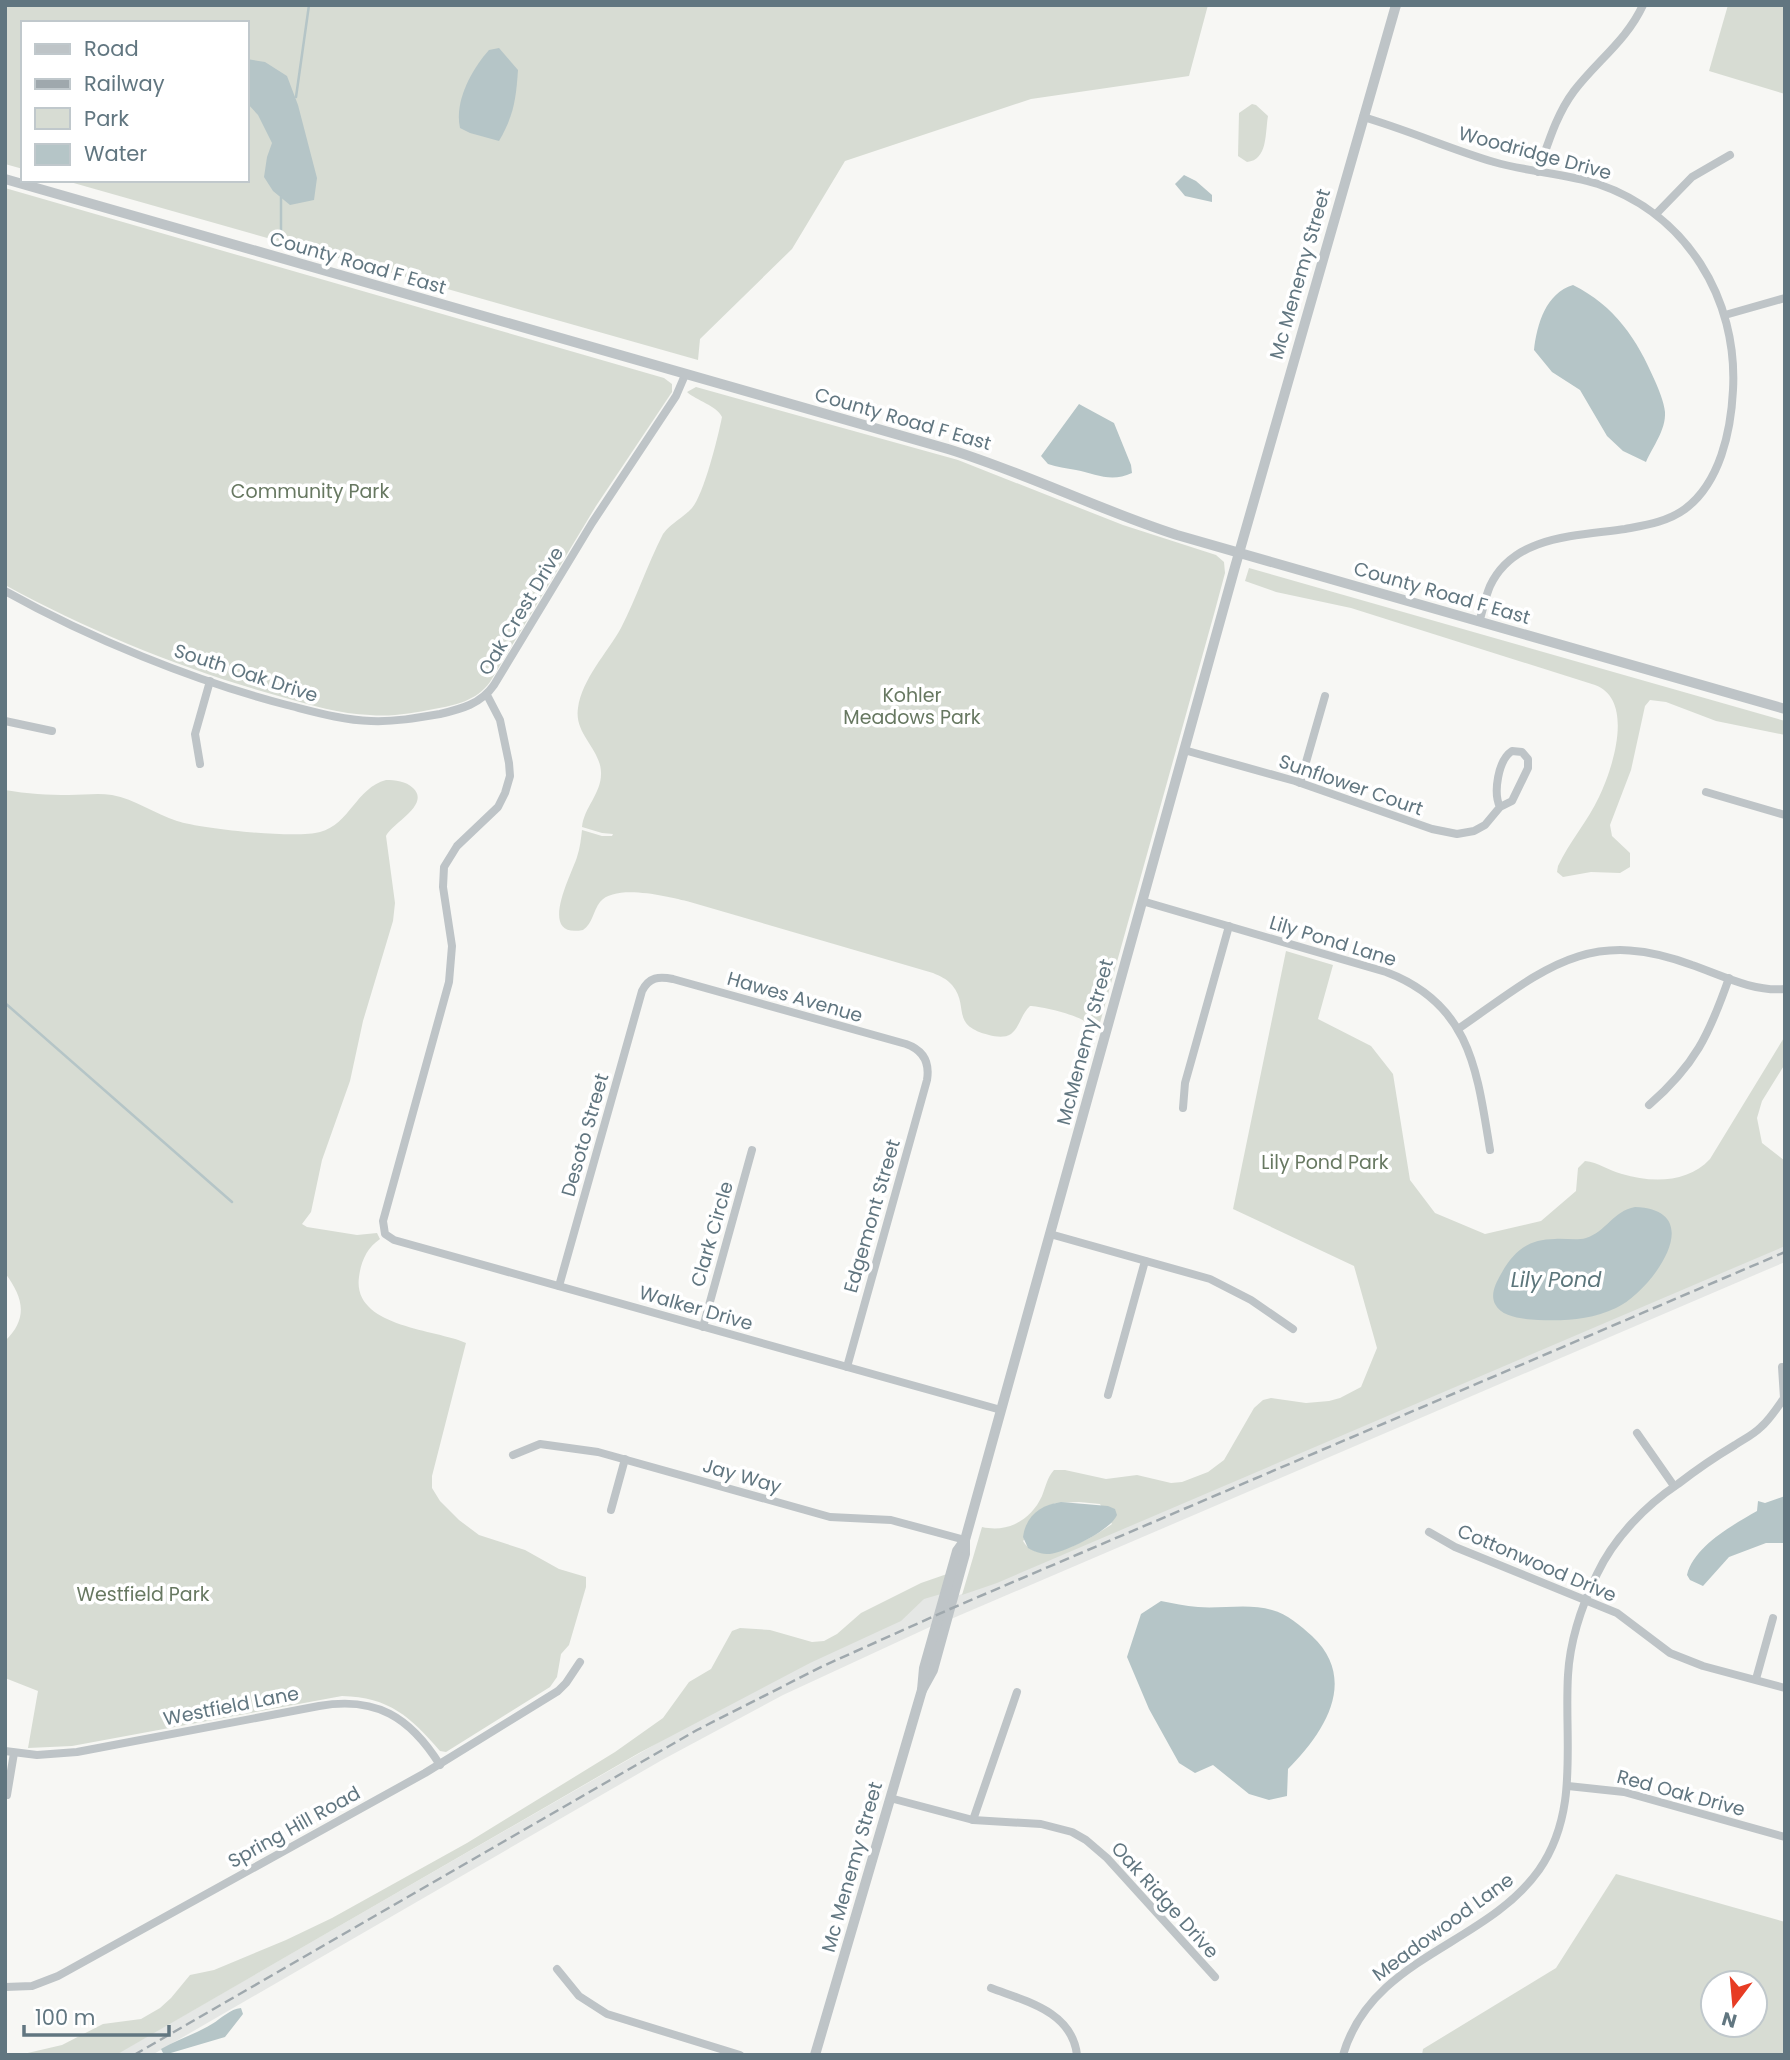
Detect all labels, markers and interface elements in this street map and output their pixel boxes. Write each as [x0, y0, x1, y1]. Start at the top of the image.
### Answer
legend [21, 21, 248, 182]
text: Road [84, 34, 139, 63]
text: Railway [84, 69, 165, 98]
text: Park [84, 104, 129, 133]
street label: Woodridge Drive [1455, 120, 1615, 186]
text: Water [84, 139, 147, 168]
street label: Mc Menemy Street [1263, 186, 1337, 362]
street label: County Road F East [267, 225, 449, 301]
street label: County Road F East [812, 381, 994, 457]
park label: Community Park [231, 478, 389, 505]
street label: Oak Crest Drive [472, 542, 570, 680]
street label: County Road F East [1351, 555, 1533, 631]
street label: South Oak Drive [171, 637, 321, 709]
park label: Kohler Meadows Park [843, 682, 981, 731]
street label: Sunflower Court [1275, 748, 1427, 822]
street label: Lily Pond Lane [1266, 909, 1400, 973]
street label: McMenemy Street [1050, 956, 1120, 1128]
street label: Hawes Avenue [724, 965, 866, 1029]
street label: Desoto Street [555, 1070, 616, 1200]
street label: Edgemont Street [837, 1136, 907, 1296]
park label: Lily Pond Park [1261, 1149, 1389, 1176]
street label: Clark Circle [684, 1178, 740, 1290]
water label: Lily Pond [1511, 1265, 1602, 1294]
street label: Walker Drive [636, 1279, 756, 1337]
street label: Jay Way [699, 1452, 785, 1500]
street label: Cottonwood Drive [1453, 1517, 1621, 1609]
park label: Westfield Park [76, 1581, 210, 1608]
street label: Westfield Lane [161, 1680, 301, 1732]
street label: Red Oak Drive [1614, 1763, 1748, 1823]
street label: Spring Hill Road [223, 1779, 365, 1875]
street label: Mc Menemy Street [815, 1779, 889, 1955]
street label: Oak Ridge Drive [1105, 1836, 1225, 1964]
street label: Meadowood Lane [1367, 1866, 1519, 1988]
north arrow [1699, 1969, 1769, 2039]
scale bar [24, 1994, 170, 2038]
text: 100 m [35, 2003, 95, 2032]
text: N [1719, 2005, 1740, 2035]

